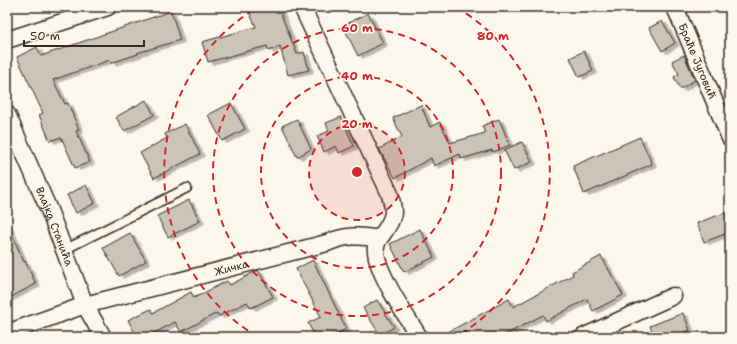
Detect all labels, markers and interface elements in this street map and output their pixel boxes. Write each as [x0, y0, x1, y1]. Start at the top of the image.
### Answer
text: 60 m [341, 20, 373, 36]
street label: Браће Југовић [675, 21, 720, 101]
scale bar [24, 22, 144, 48]
text: 50 m [30, 28, 60, 44]
text: 80 m [477, 28, 509, 44]
text: 40 m [341, 68, 373, 84]
text: 20 m [341, 116, 373, 132]
centre of rings [350, 165, 364, 179]
street label: Влајка Станића [32, 184, 77, 268]
street label: Жичка [213, 256, 250, 280]

